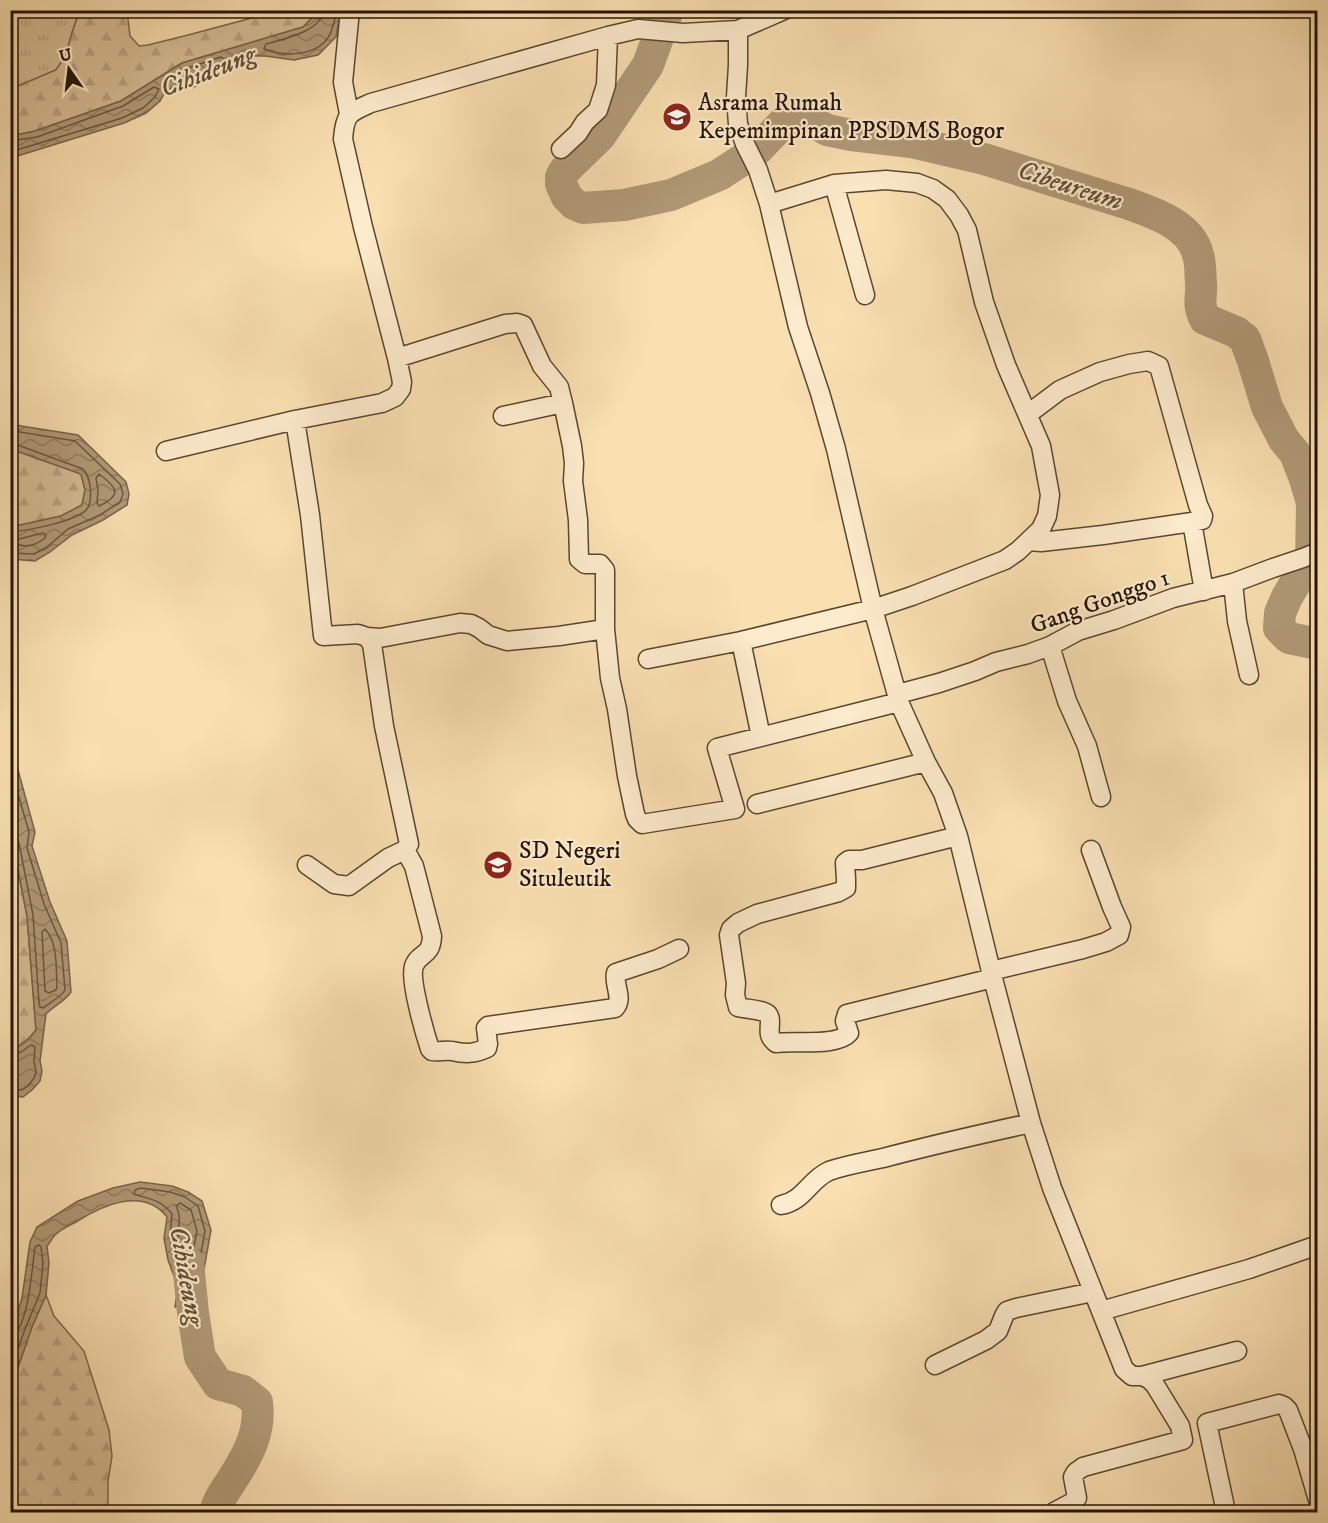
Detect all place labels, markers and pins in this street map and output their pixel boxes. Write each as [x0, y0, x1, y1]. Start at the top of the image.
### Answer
place label: Asrama Rumah Kepemimpinan PPSDMS Bogor [698, 88, 1004, 146]
school or university icon: Asrama Rumah Kepemimpinan PPSDMS Bogor [661, 101, 693, 133]
place label: SD Negeri Situleutik [519, 836, 621, 894]
school or university icon: SD Negeri Situleutik [482, 849, 514, 881]

